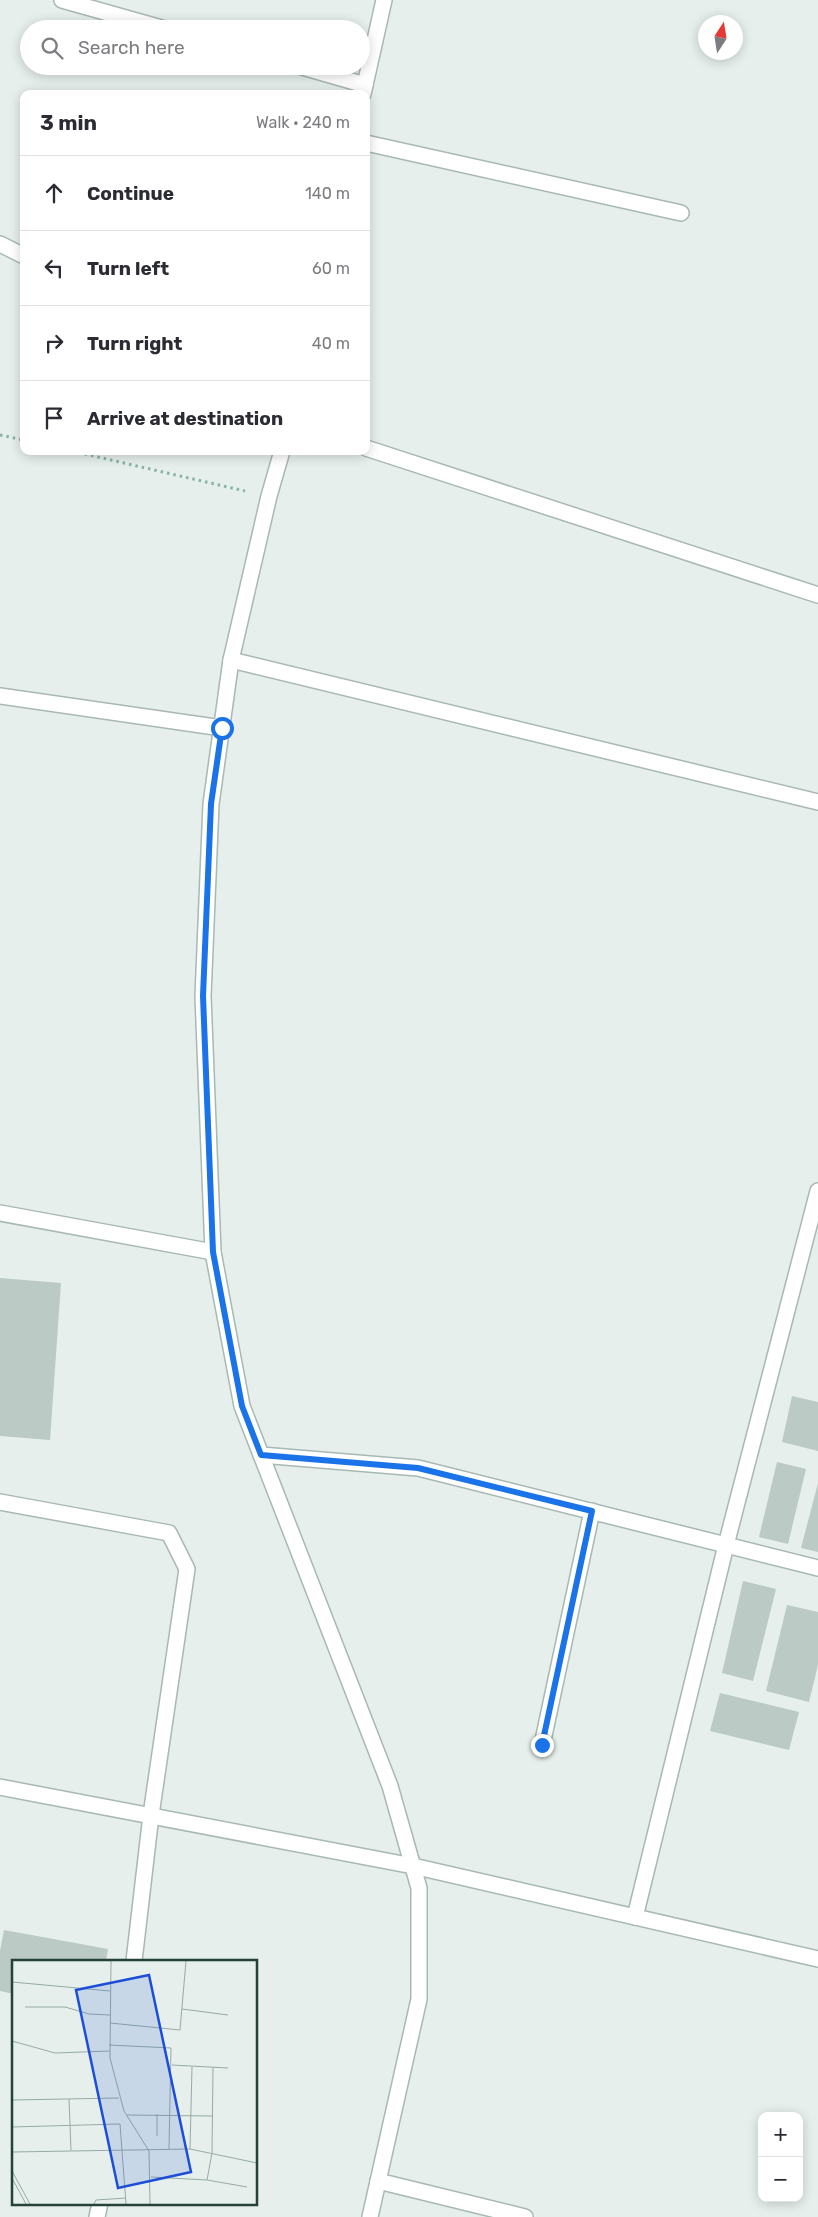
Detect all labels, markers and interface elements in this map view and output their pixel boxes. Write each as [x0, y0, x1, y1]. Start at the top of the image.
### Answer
north arrow [698, 15, 743, 60]
search box [20, 20, 370, 75]
icon: search [38, 34, 66, 62]
text: Search here [78, 36, 185, 59]
text: 3 min [40, 110, 97, 135]
text: Walk · 240 m [256, 113, 350, 132]
icon: ahead [40, 179, 68, 207]
text: Continue [87, 182, 174, 205]
text: 140 m [305, 184, 350, 203]
icon: left [40, 254, 68, 282]
text: Turn left [87, 257, 169, 280]
text: 60 m [312, 259, 350, 278]
icon: right [40, 329, 68, 357]
text: Turn right [87, 332, 182, 355]
text: 40 m [312, 334, 350, 353]
icon: arrive [40, 404, 68, 432]
text: Arrive at destination [87, 407, 283, 430]
route start [211, 717, 234, 740]
route end [531, 1734, 554, 1757]
inset map [12, 1960, 258, 2204]
map controls [758, 2112, 803, 2202]
button: + [758, 2112, 803, 2157]
button: − [758, 2157, 803, 2202]

